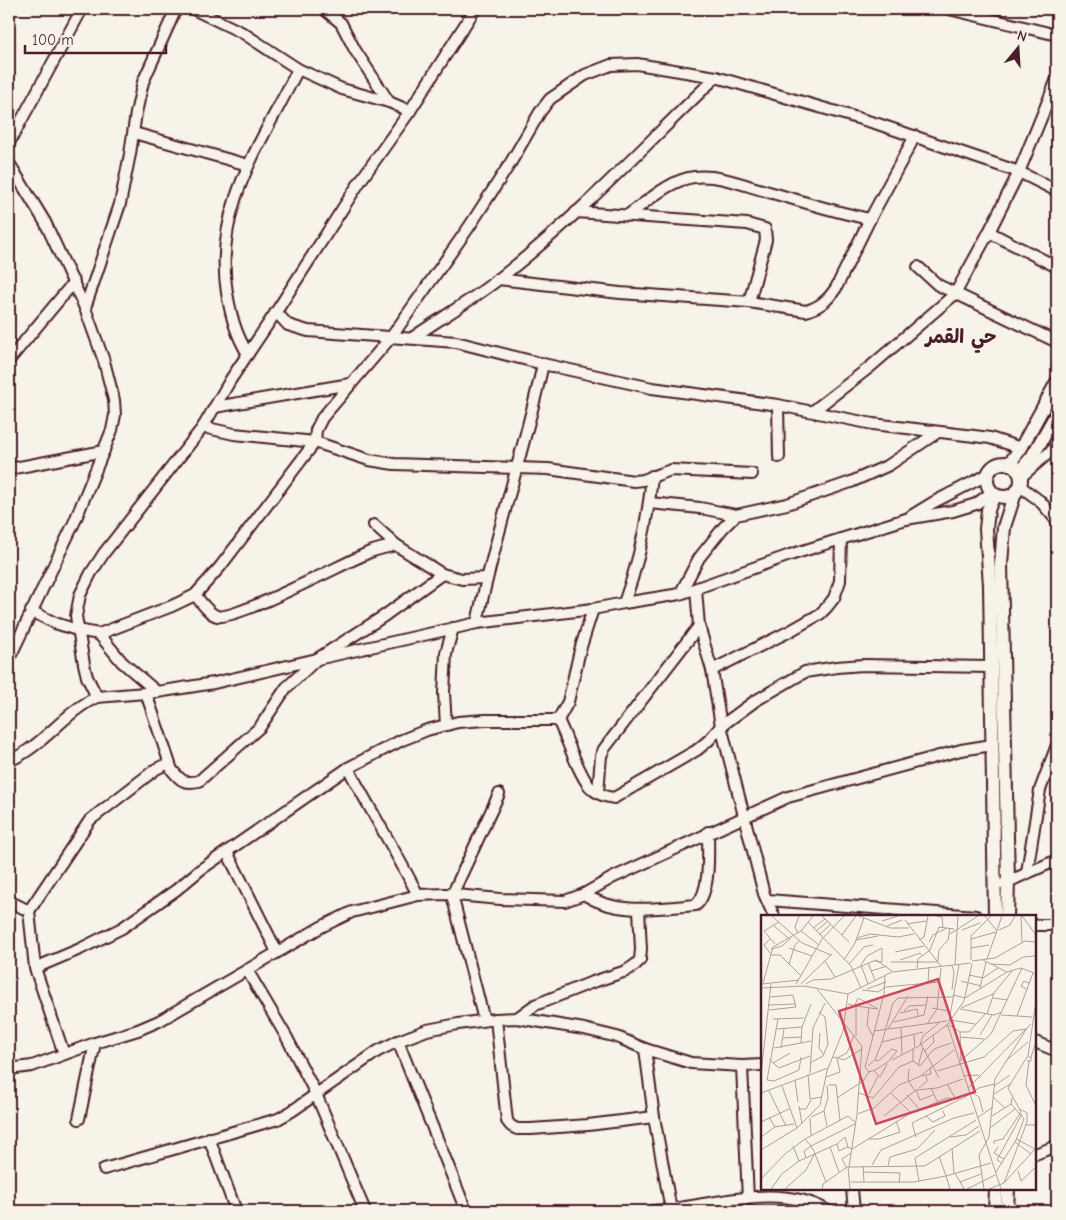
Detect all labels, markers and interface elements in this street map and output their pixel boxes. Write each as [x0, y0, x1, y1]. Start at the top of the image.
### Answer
scale bar [25, 22, 166, 54]
north arrow [994, 22, 1044, 72]
text: N [1015, 27, 1029, 46]
text: 100 m [32, 31, 74, 49]
district label: حي القمر [923, 326, 997, 353]
inset map [761, 915, 1036, 1190]

